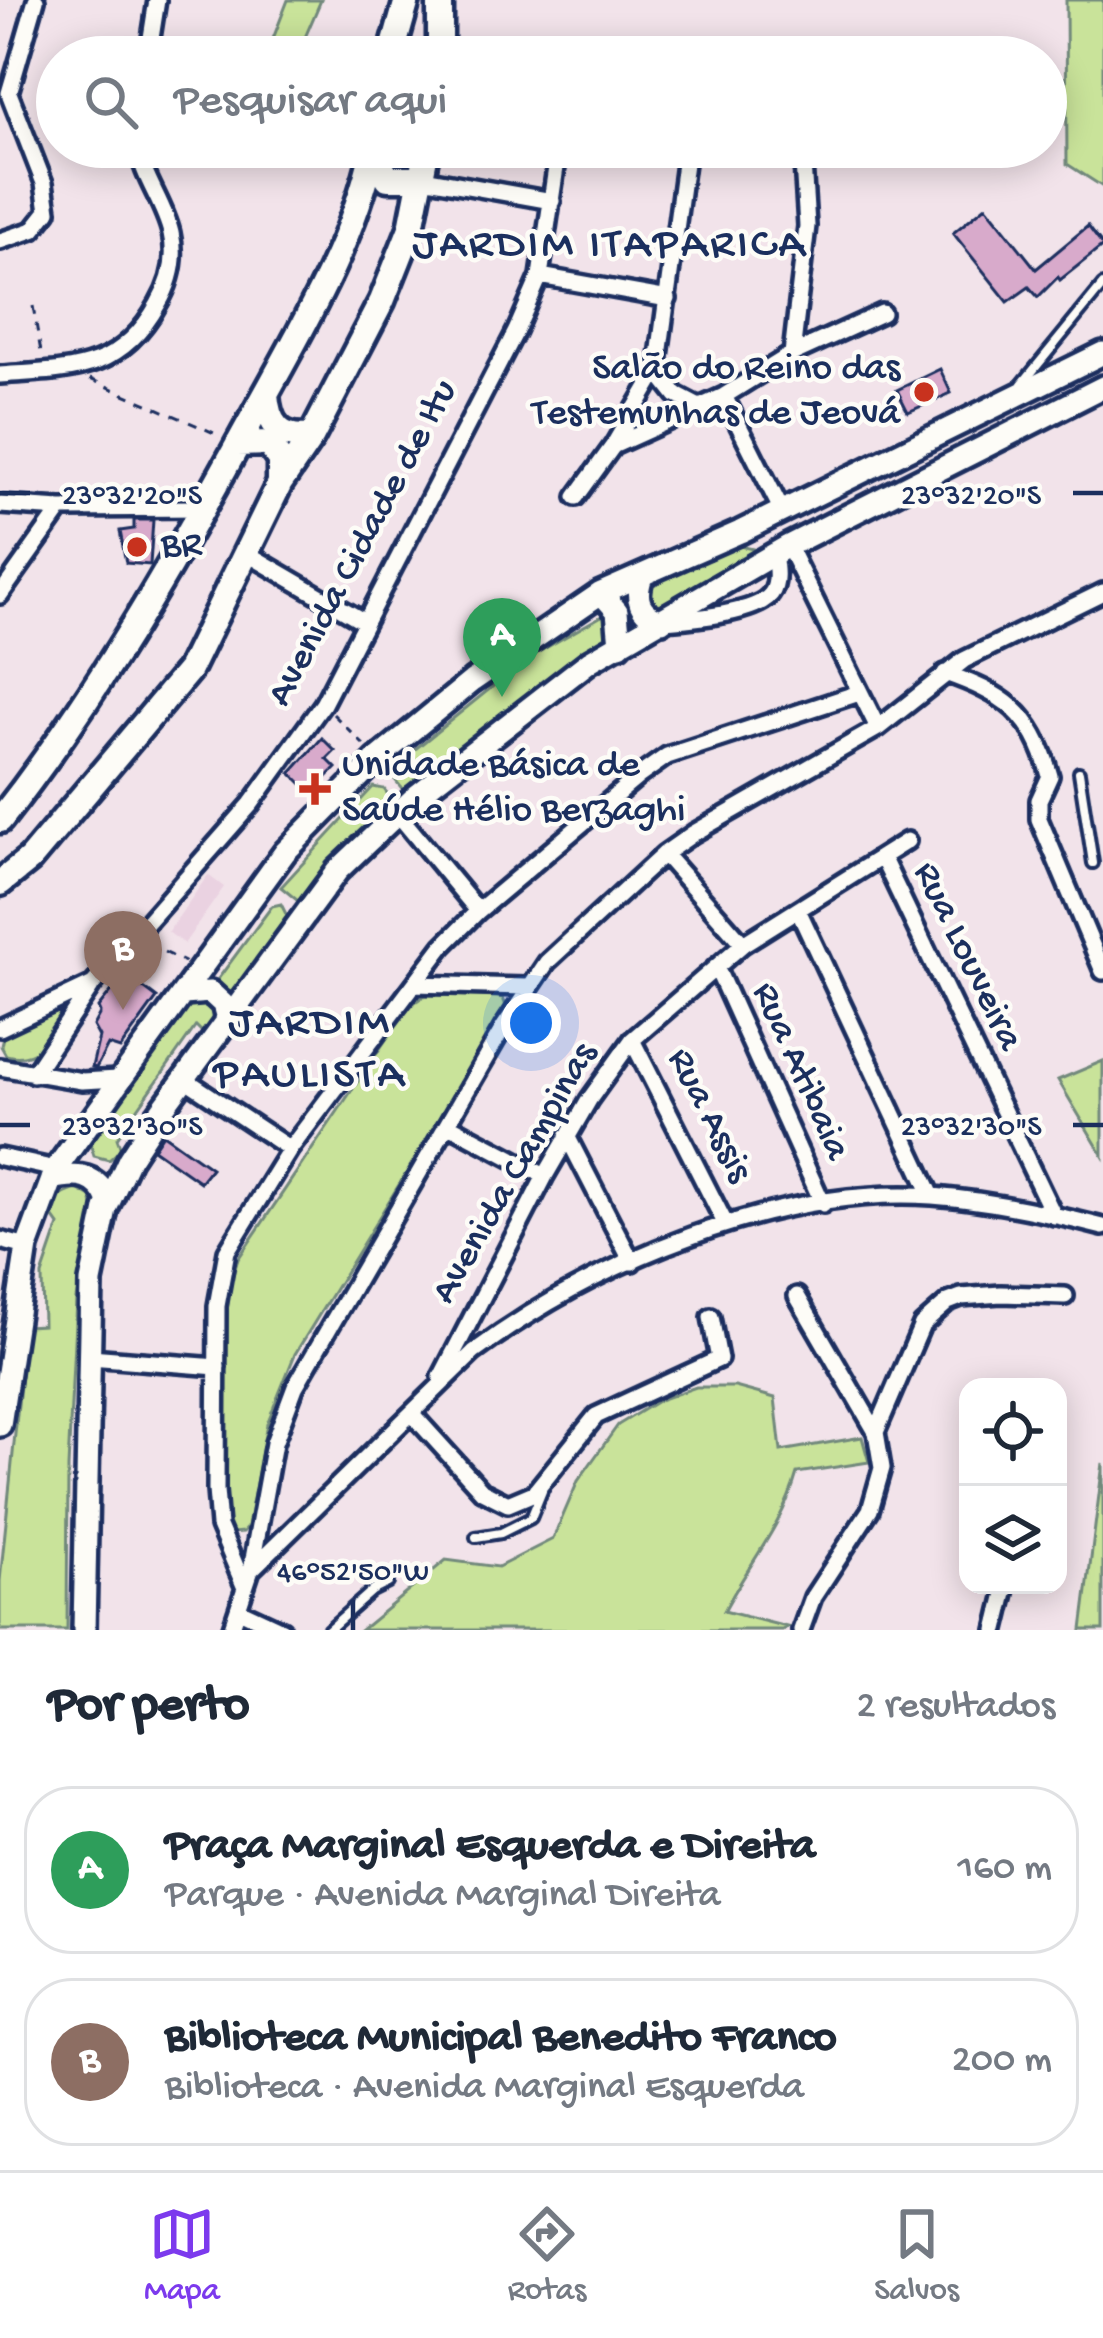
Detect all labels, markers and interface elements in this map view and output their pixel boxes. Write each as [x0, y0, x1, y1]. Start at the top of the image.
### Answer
search box [36, 36, 1067, 168]
icon: search [78, 69, 144, 135]
text: Pesquisar aqui [174, 76, 447, 129]
district label: JARDIM ITAPARICA [412, 220, 808, 273]
place label: Salão do Reino das Testemunhas de Jeová [530, 347, 902, 438]
street label: Avenida Cidade de Itu [258, 373, 470, 715]
marker: Salão do Reino das Testemunhas de Jeová [911, 379, 937, 405]
text: 23°32'20"S [62, 481, 202, 516]
text: 23°32'20"S [901, 481, 1041, 516]
place label: BR [160, 524, 203, 570]
marker: BR [124, 534, 150, 560]
pin: A [463, 598, 541, 697]
place label: Unidade Básica de Saúde Hélio Berzaghi [342, 744, 685, 835]
marker: Unidade Básica de Saúde Hélio Berzaghi [299, 773, 331, 805]
street label: Rua Louveira [901, 855, 1032, 1060]
pin: B [84, 911, 162, 1010]
street label: Rua Atibaia [739, 976, 859, 1169]
your location [501, 993, 561, 1053]
district label: JARDIM PAULISTA [211, 998, 407, 1103]
street label: Avenida Campinas [423, 1034, 610, 1313]
street label: Rua Assis [655, 1041, 762, 1192]
text: 23°32'30"S [62, 1112, 202, 1147]
text: 23°32'30"S [901, 1112, 1041, 1147]
map controls [959, 1378, 1067, 1594]
button: locate [959, 1378, 1067, 1486]
button: layers [959, 1486, 1067, 1594]
text: 46°52'50"W [277, 1557, 429, 1592]
text: Por perto [48, 1678, 250, 1738]
text: 2 resultados [856, 1685, 1055, 1731]
text: Praça Marginal Esquerda e Direita [165, 1821, 815, 1874]
text: A [78, 1847, 102, 1893]
text: 160 m [957, 1847, 1052, 1893]
text: Parque · Avenida Marginal Direita [165, 1874, 721, 1920]
text: Biblioteca Municipal Benedito Franco [165, 2013, 837, 2066]
text: B [80, 2039, 100, 2085]
text: 200 m [952, 2039, 1052, 2085]
text: Biblioteca · Avenida Marginal Esquerda [165, 2066, 804, 2112]
tab: Mapa [144, 2201, 220, 2311]
tab: Rotas [508, 2201, 586, 2311]
tab: Salvos [874, 2201, 959, 2311]

